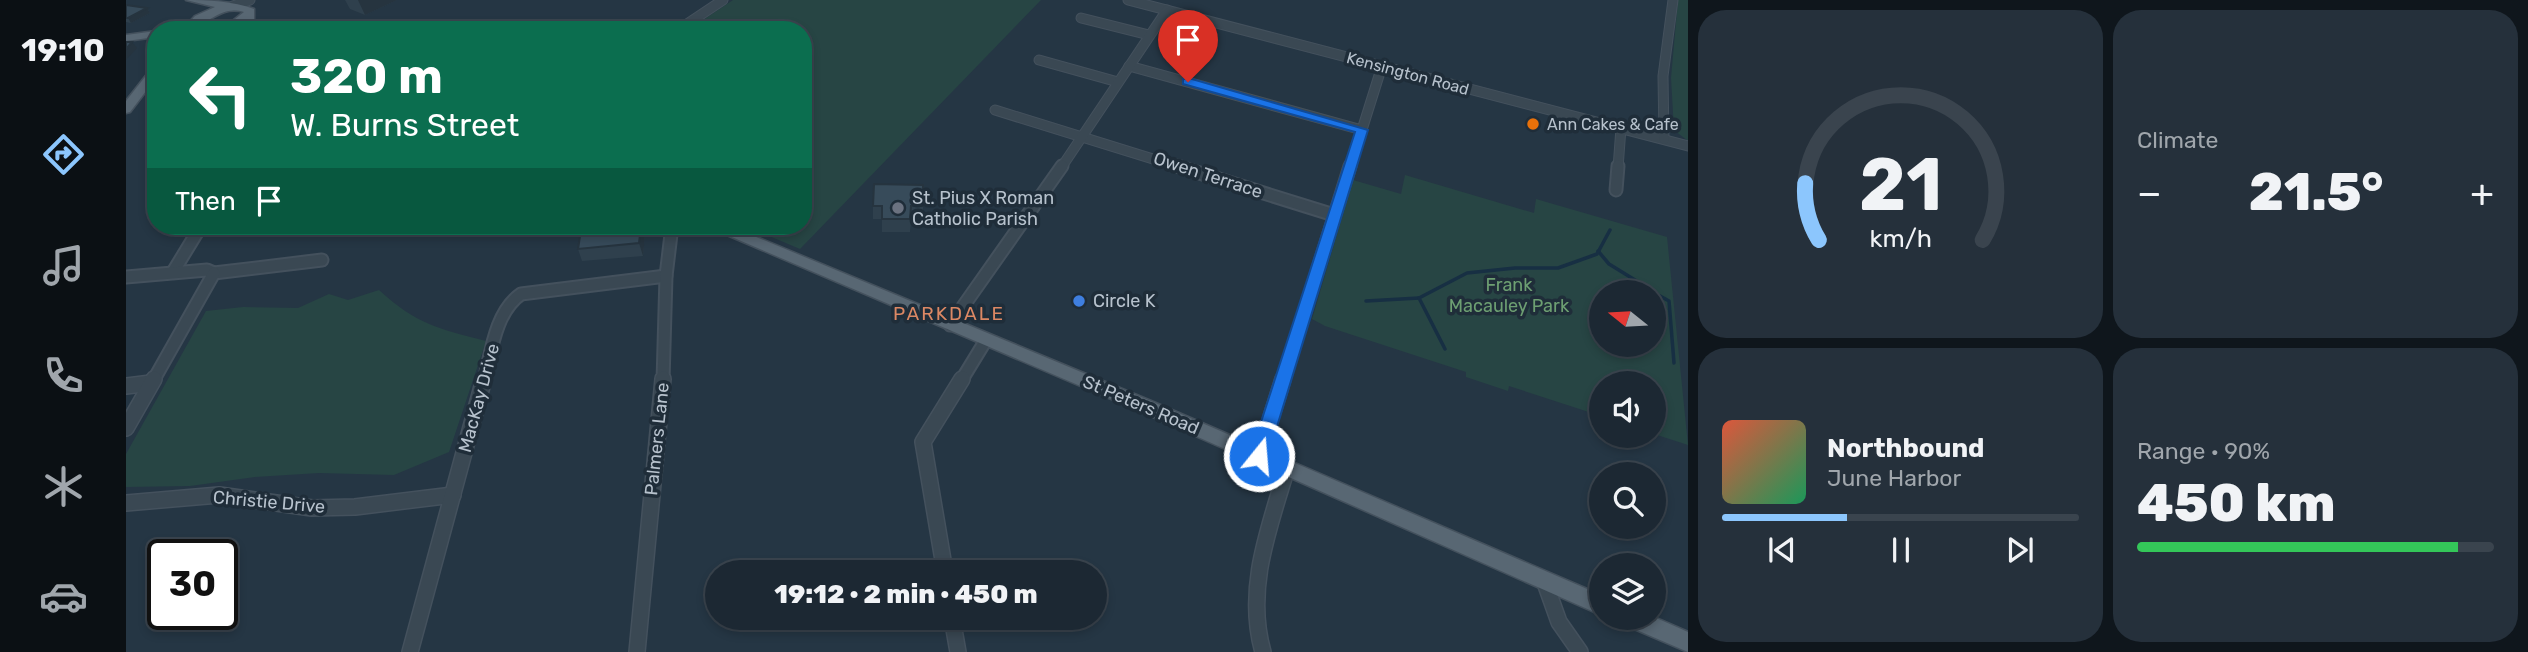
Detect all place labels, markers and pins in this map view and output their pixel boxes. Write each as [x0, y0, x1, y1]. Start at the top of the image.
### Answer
pin [1158, 10, 1218, 82]
place label: Ann Cakes & Cafe [1547, 115, 1679, 134]
marker: Ann Cakes & Cafe [1525, 116, 1541, 132]
place label: St. Pius X Roman Catholic Parish [912, 187, 1054, 230]
marker: St. Pius X Roman Catholic Parish [890, 200, 906, 216]
place label: Circle K [1093, 290, 1156, 312]
marker: Circle K [1071, 293, 1087, 309]

